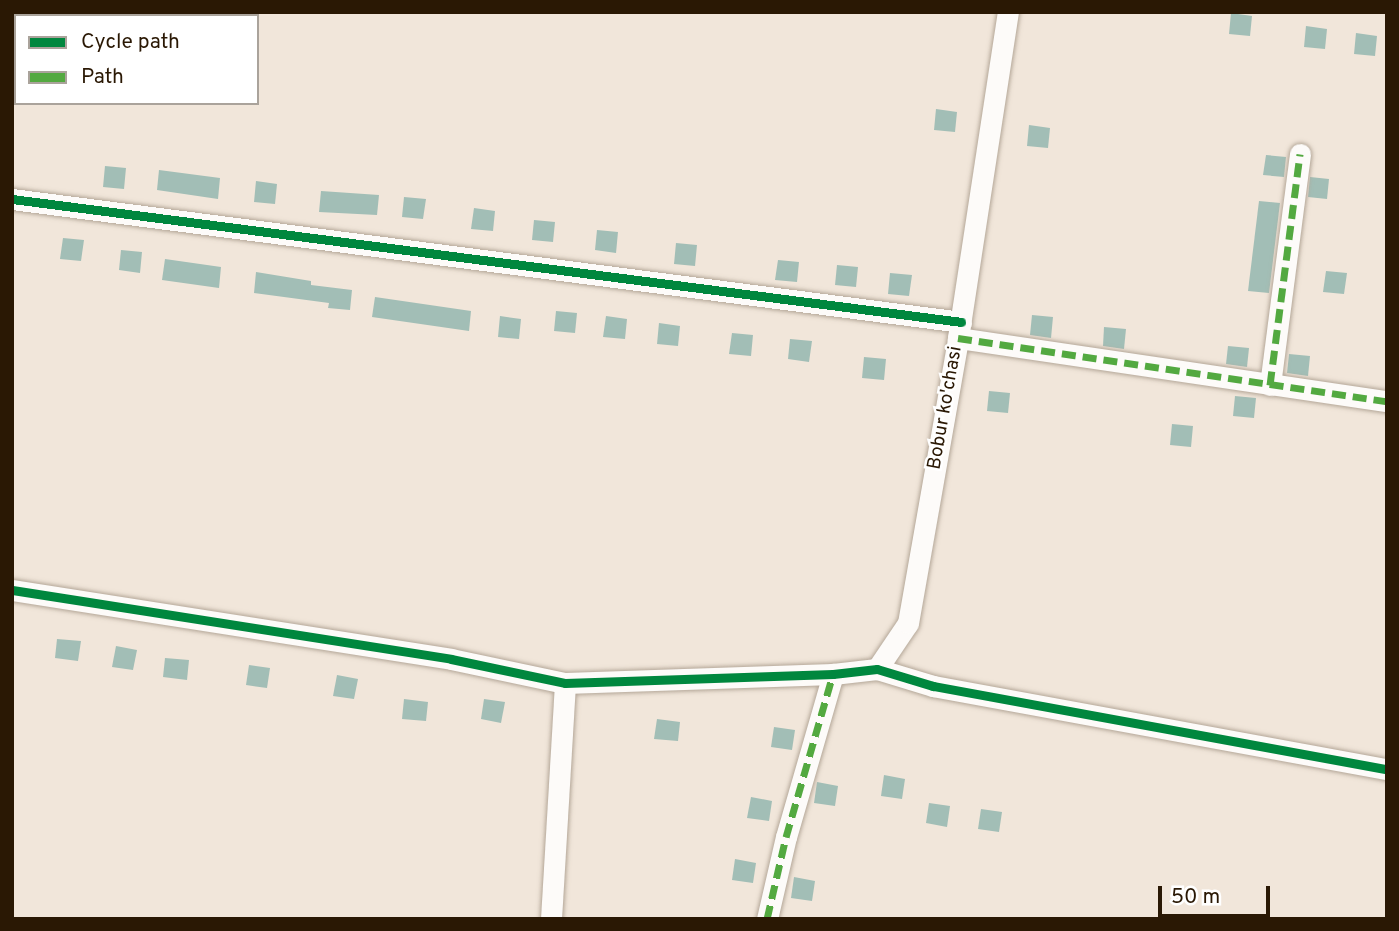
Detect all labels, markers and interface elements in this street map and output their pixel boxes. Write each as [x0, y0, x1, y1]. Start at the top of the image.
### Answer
legend [14, 14, 259, 105]
text: Cycle path [81, 29, 180, 56]
text: Path [81, 64, 124, 91]
street label: Bobur ko'chasi [924, 345, 968, 471]
scale bar [1161, 872, 1273, 916]
text: 50 m [1171, 884, 1220, 911]

